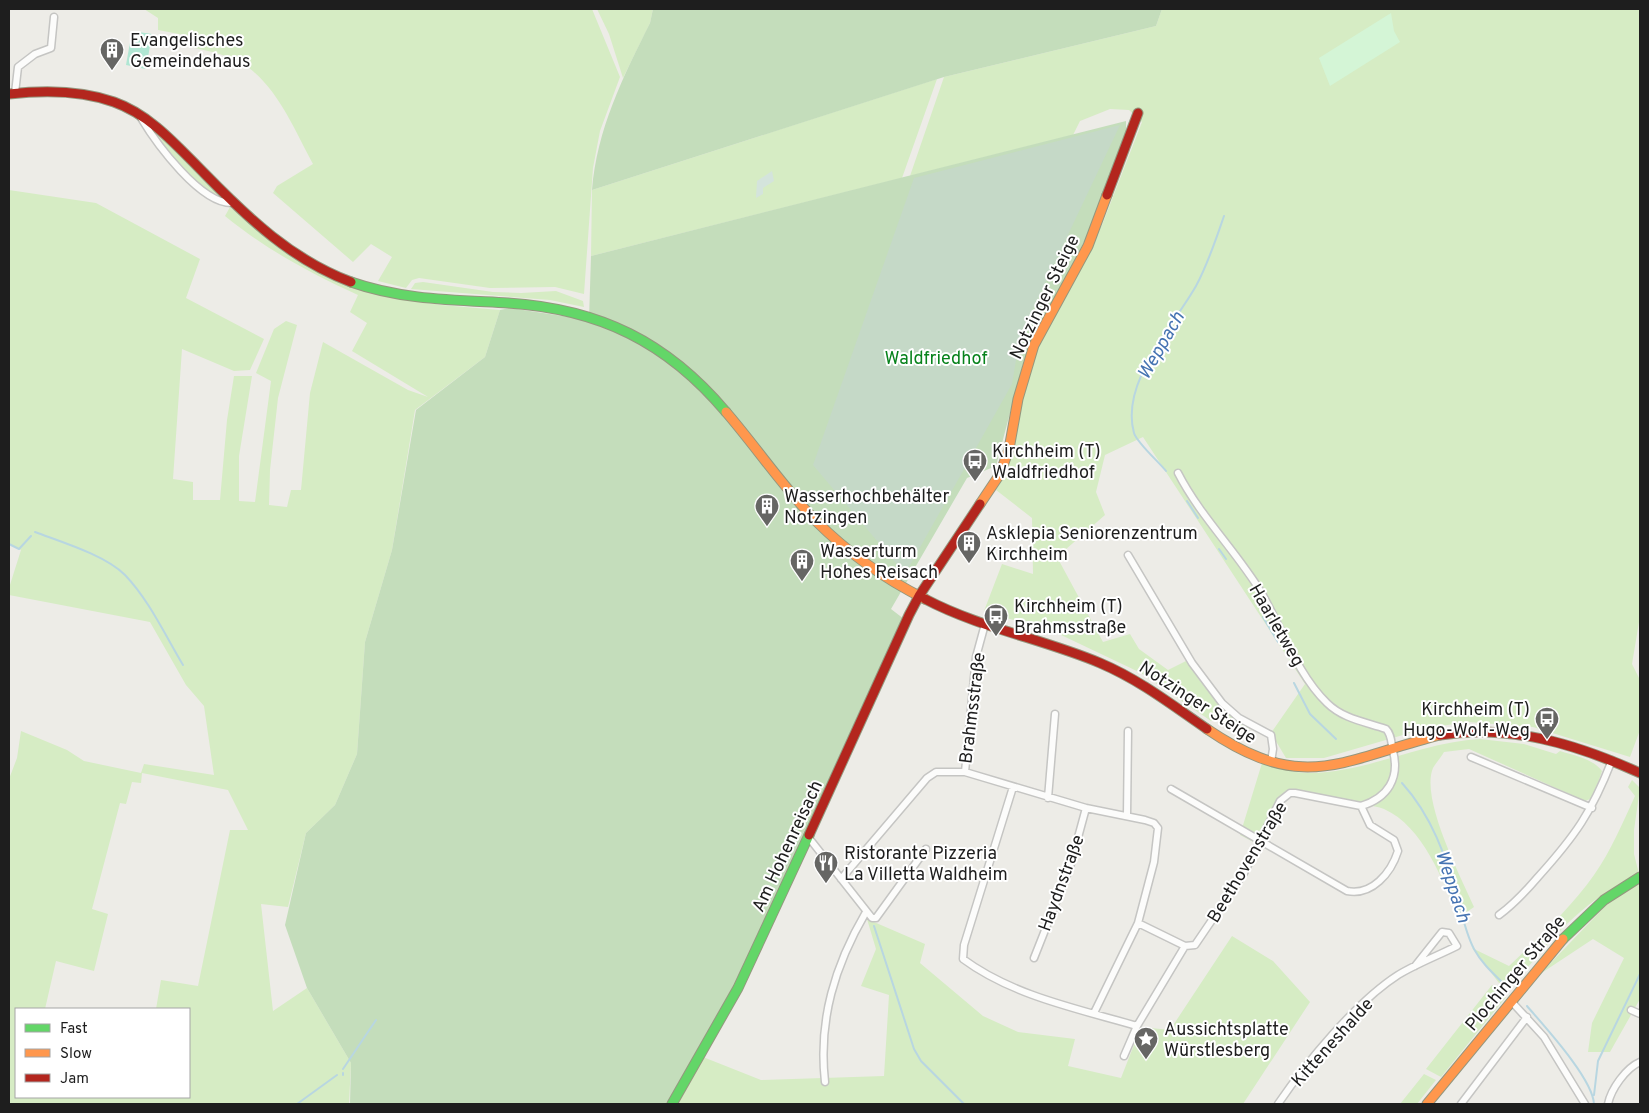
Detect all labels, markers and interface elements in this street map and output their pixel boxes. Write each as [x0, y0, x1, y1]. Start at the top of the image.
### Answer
place label: Evangelisches Gemeindehaus [130, 30, 251, 74]
building icon: Evangelisches Gemeindehaus [99, 37, 125, 71]
street label: Notzinger Steige [1005, 232, 1085, 364]
water label: Weppach [1133, 307, 1191, 384]
park label: Waldfriedhof [885, 348, 987, 371]
place label: Kirchheim (T) Waldfriedhof [992, 441, 1101, 485]
bus stop icon: Kirchheim (T) Waldfriedhof [962, 448, 988, 482]
place label: Wasserhochbehälter Notzingen [784, 486, 949, 530]
building icon: Wasserhochbehälter Notzingen [754, 493, 780, 527]
place label: Asklepia Seniorenzentrum Kirchheim [986, 523, 1198, 567]
building icon: Asklepia Seniorenzentrum Kirchheim [956, 530, 982, 564]
place label: Wasserturm Hohes Reisach [820, 541, 938, 585]
building icon: Wasserturm Hohes Reisach [789, 548, 815, 582]
street label: Haarletweg [1243, 580, 1309, 671]
place label: Kirchheim (T) Brahmsstraße [1014, 596, 1126, 640]
bus stop icon: Kirchheim (T) Brahmsstraße [983, 603, 1009, 637]
street label: Brahmsstraße [955, 651, 992, 765]
street label: Notzinger Steige [1134, 657, 1260, 750]
place label: Kirchheim (T) Hugo-Wolf-Weg [1403, 699, 1530, 743]
bus stop icon: Kirchheim (T) Hugo-Wolf-Weg [1534, 706, 1560, 740]
street label: Am Hohenreisach [748, 777, 829, 916]
street label: Beethovenstraße [1203, 798, 1294, 928]
street label: Haydnstraße [1034, 832, 1091, 935]
place label: Ristorante Pizzeria La Villetta Waldheim [844, 843, 1008, 887]
water label: Weppach [1429, 847, 1475, 927]
restaurant icon: Ristorante Pizzeria La Villetta Waldheim [813, 850, 839, 884]
street label: Plochinger Straße [1461, 911, 1571, 1037]
street label: Kitteneshalde [1287, 994, 1379, 1092]
legend [15, 1008, 190, 1098]
place label: Aussichtsplatte Würstlesberg [1164, 1019, 1289, 1063]
text: Fast [60, 1020, 88, 1039]
place icon: Aussichtsplatte Würstlesberg [1133, 1026, 1159, 1060]
text: Slow [60, 1045, 92, 1064]
text: Jam [60, 1070, 89, 1089]

